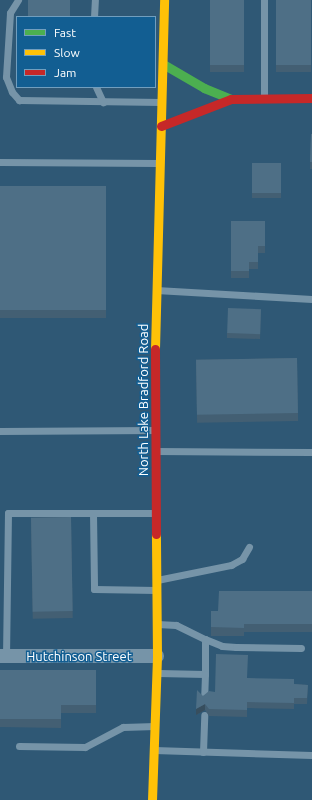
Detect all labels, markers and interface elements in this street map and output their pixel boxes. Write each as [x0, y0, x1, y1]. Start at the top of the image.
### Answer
legend [16, 16, 156, 88]
text: Fast [54, 26, 76, 39]
text: Slow [54, 46, 80, 59]
text: Jam [54, 66, 76, 79]
street label: North Lake Bradford Road [135, 324, 151, 476]
street label: Hutchinson Street [26, 648, 132, 664]

